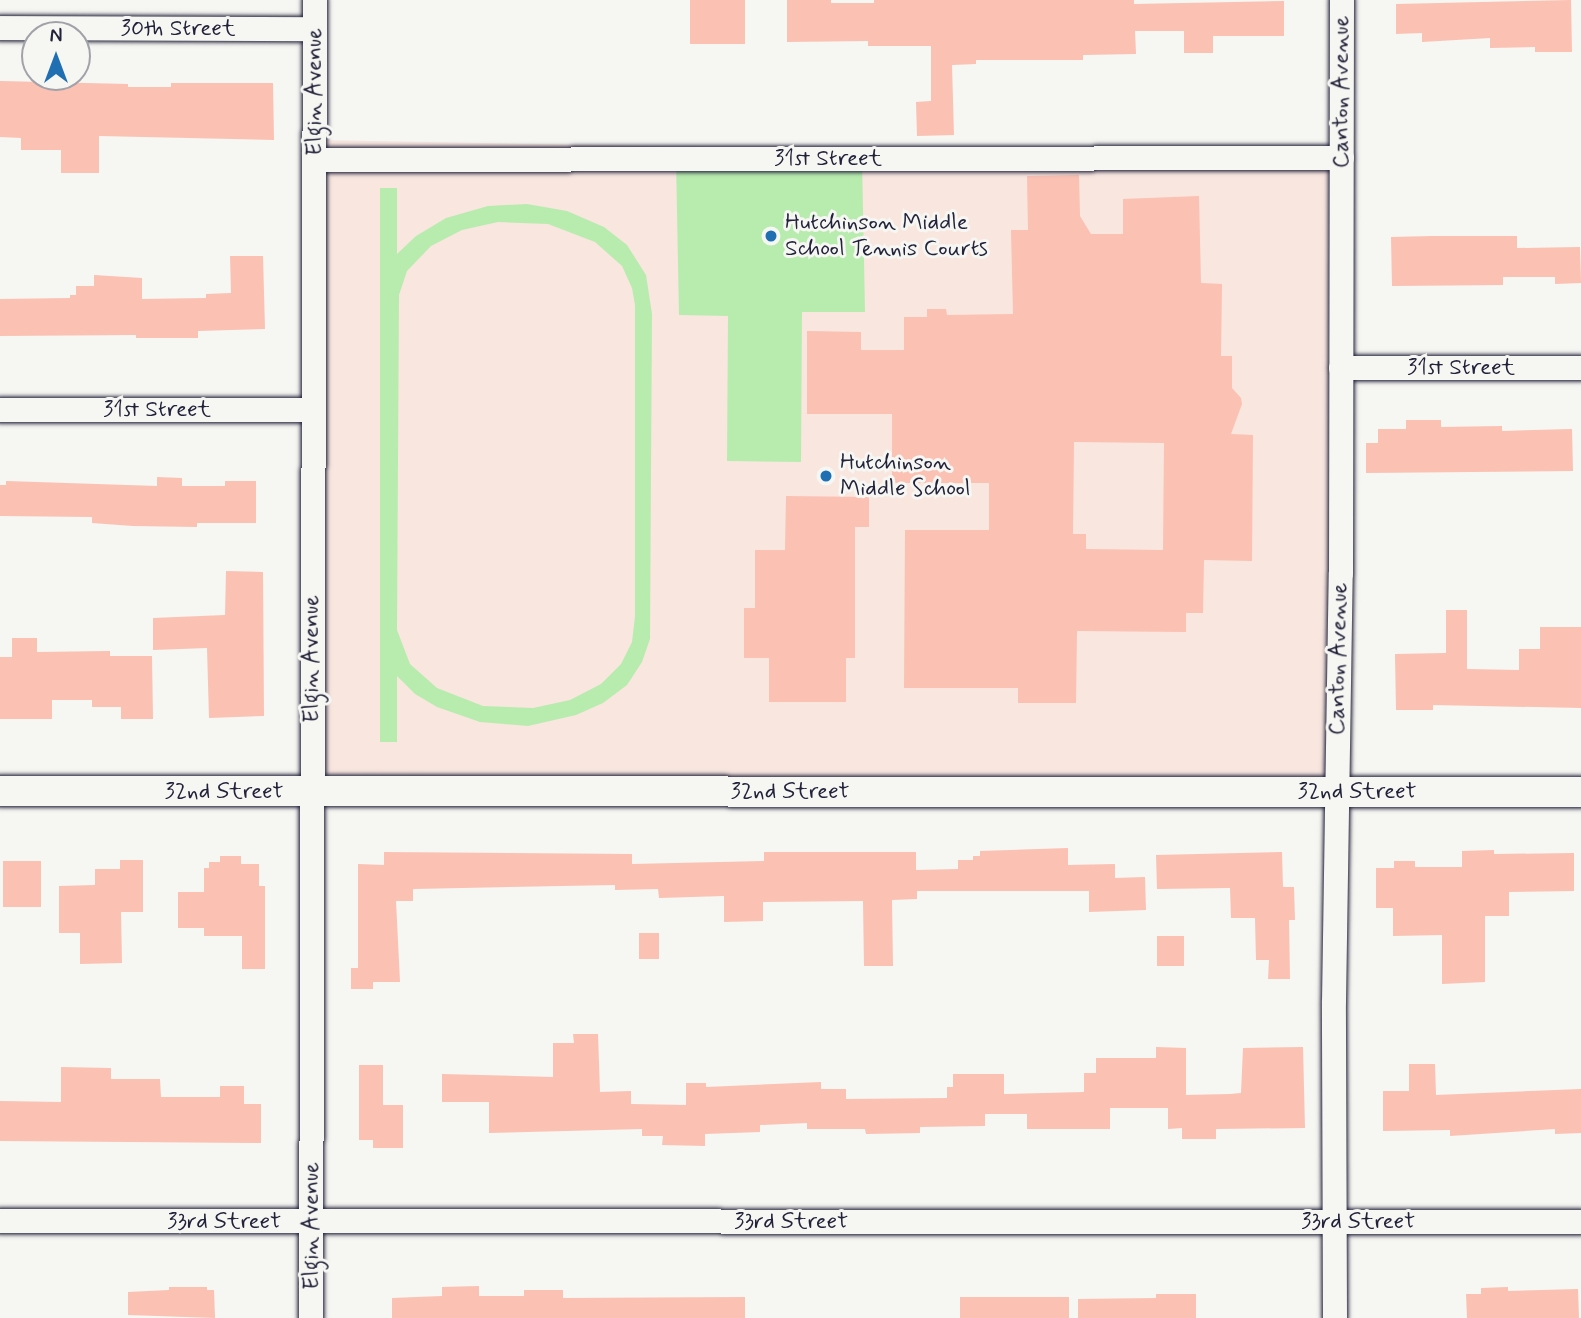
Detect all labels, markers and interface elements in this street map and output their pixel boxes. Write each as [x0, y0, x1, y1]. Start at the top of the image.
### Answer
street label: 30th Street [121, 15, 235, 43]
street label: Canton Avenue [1328, 17, 1356, 167]
north arrow [21, 21, 91, 91]
text: N [50, 24, 62, 49]
street label: Elgin Avenue [301, 26, 329, 158]
street label: 31st Street [774, 145, 882, 173]
place label: Hutchinson Middle School Tennis Courts [785, 209, 988, 263]
marker: Hutchinson Middle School Tennis Courts [763, 228, 779, 244]
street label: 31st Street [1407, 354, 1515, 382]
street label: 31st Street [103, 396, 211, 424]
place label: Hutchinson Middle School [840, 449, 971, 503]
marker: Hutchinson Middle School [818, 468, 834, 484]
street label: Canton Avenue [1324, 584, 1354, 734]
street label: Elgin Avenue [298, 593, 326, 725]
street label: 32nd Street [165, 778, 283, 806]
street label: 32nd Street [731, 778, 849, 806]
street label: 32nd Street [1298, 778, 1416, 806]
street label: Elgin Avenue [298, 1160, 326, 1292]
street label: 33rd Street [168, 1208, 280, 1236]
street label: 33rd Street [735, 1208, 847, 1236]
street label: 33rd Street [1302, 1208, 1414, 1236]

